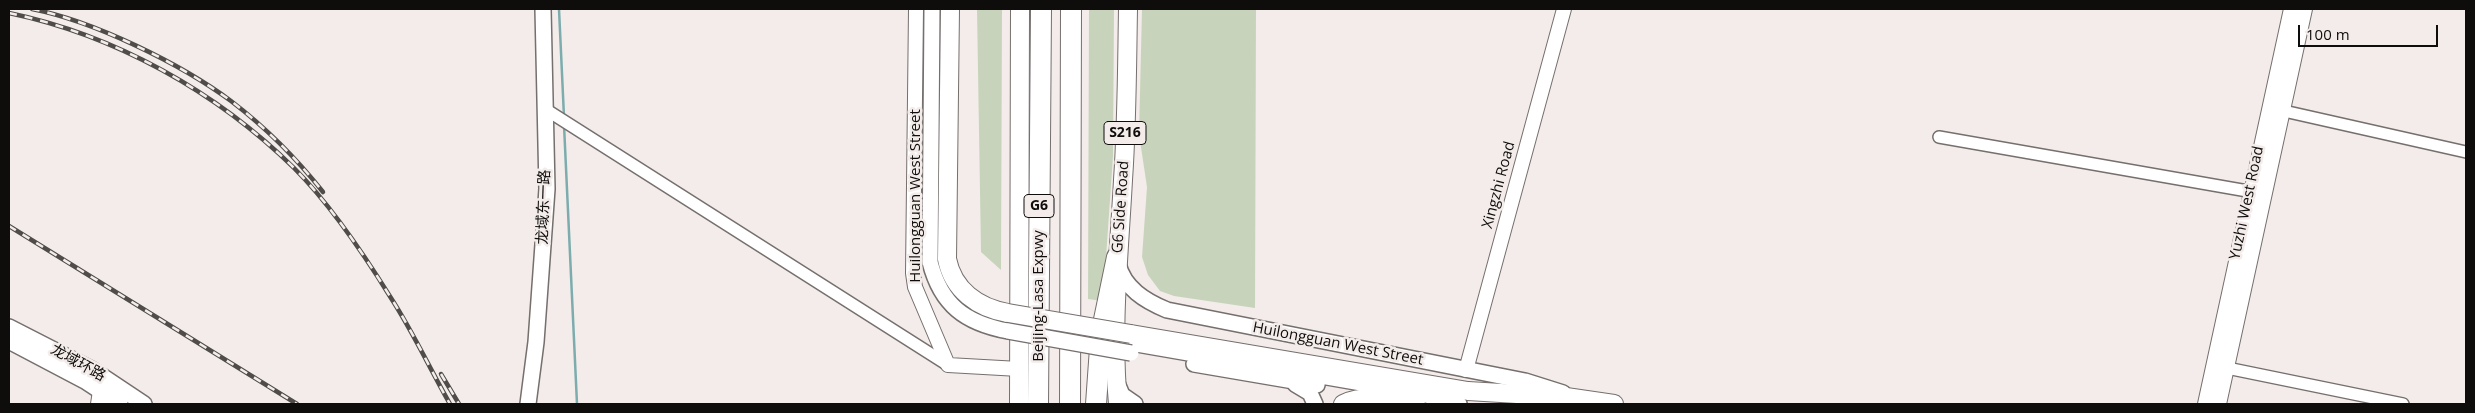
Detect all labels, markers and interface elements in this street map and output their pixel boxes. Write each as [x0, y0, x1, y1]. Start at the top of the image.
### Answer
scale bar [2300, 15, 2440, 47]
text: 100 m [2306, 24, 2350, 44]
street label: Huilongguan West Street [907, 109, 925, 283]
road number: S216 [1104, 122, 1146, 144]
street label: Xingzhi Road [1479, 139, 1519, 231]
street label: Yuzhi West Road [2226, 144, 2268, 262]
street label: G6 Side Road [1109, 160, 1133, 254]
street label: 龙域东一路 [534, 169, 554, 245]
road number: G6 [1024, 195, 1054, 218]
street label: Beijing-Lasa Expwy [1030, 230, 1048, 362]
street label: Huilongguan West Street [1251, 319, 1425, 369]
street label: 龙域环路 [47, 341, 109, 385]

